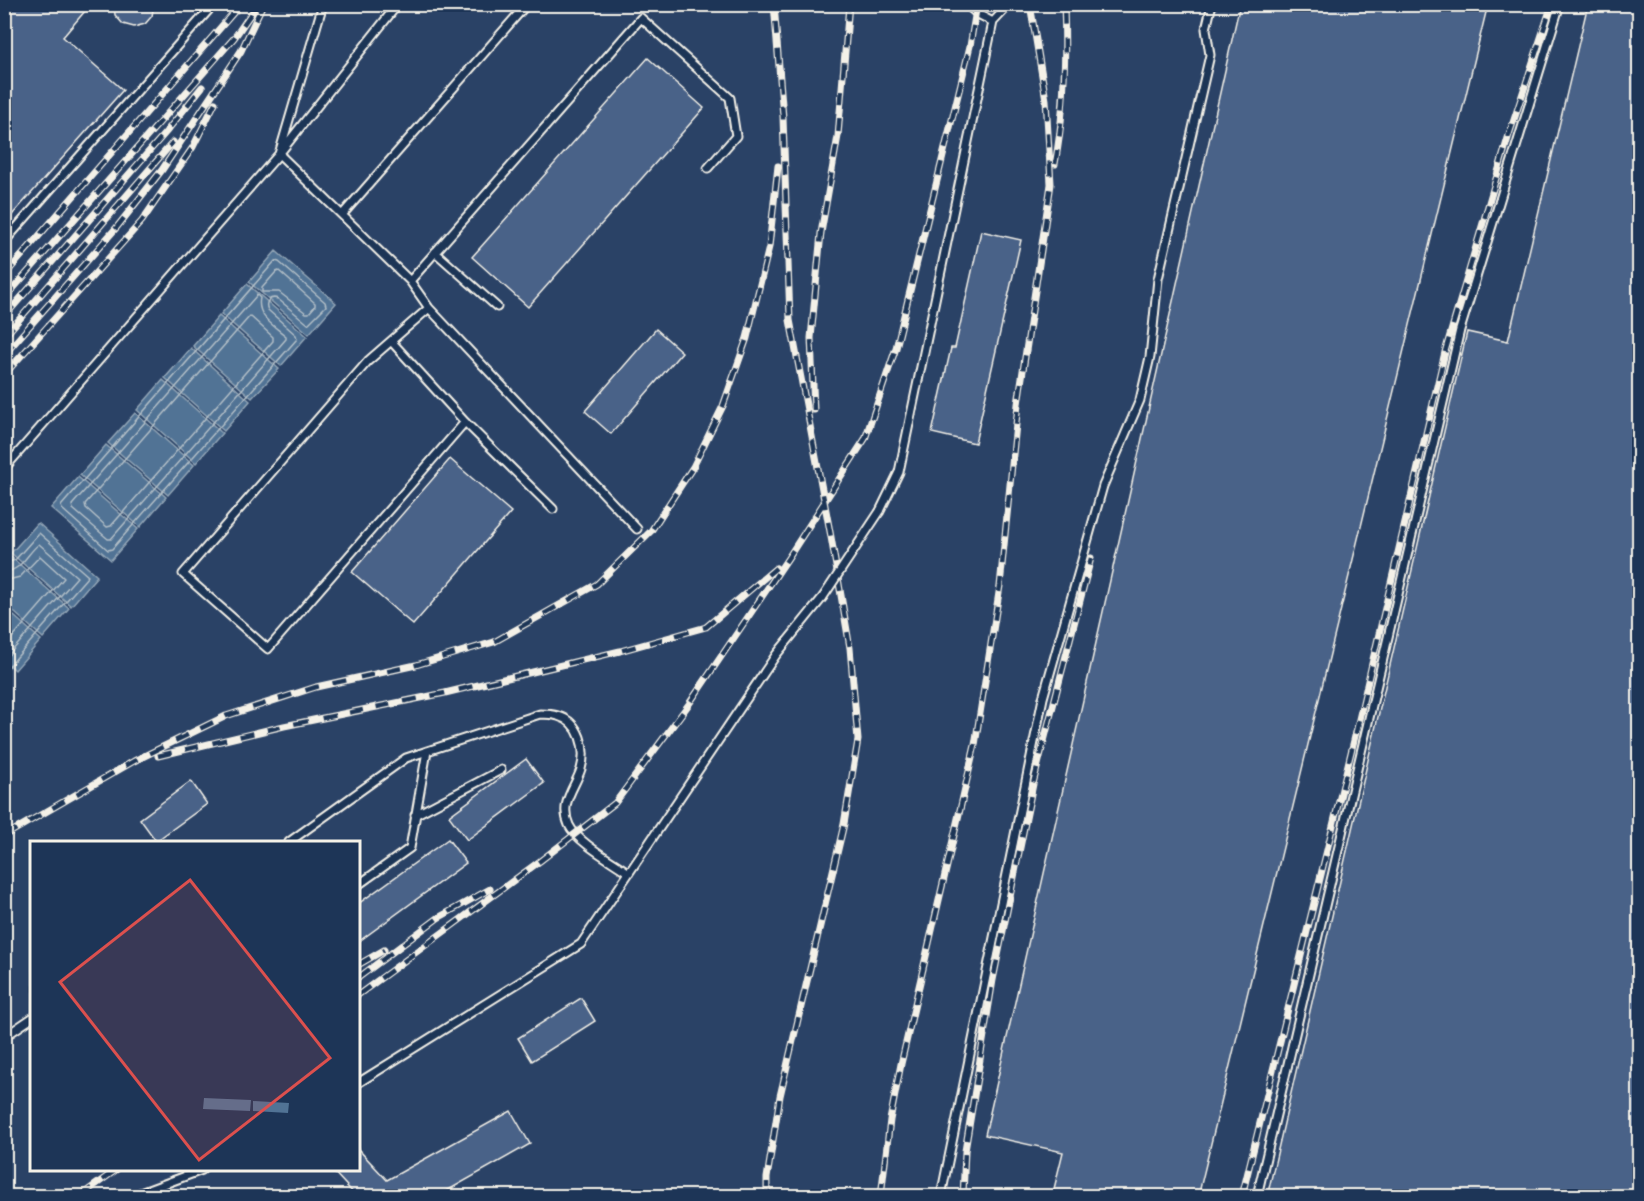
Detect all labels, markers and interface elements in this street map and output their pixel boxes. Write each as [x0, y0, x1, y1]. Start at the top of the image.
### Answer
inset map [30, 841, 360, 1171]

